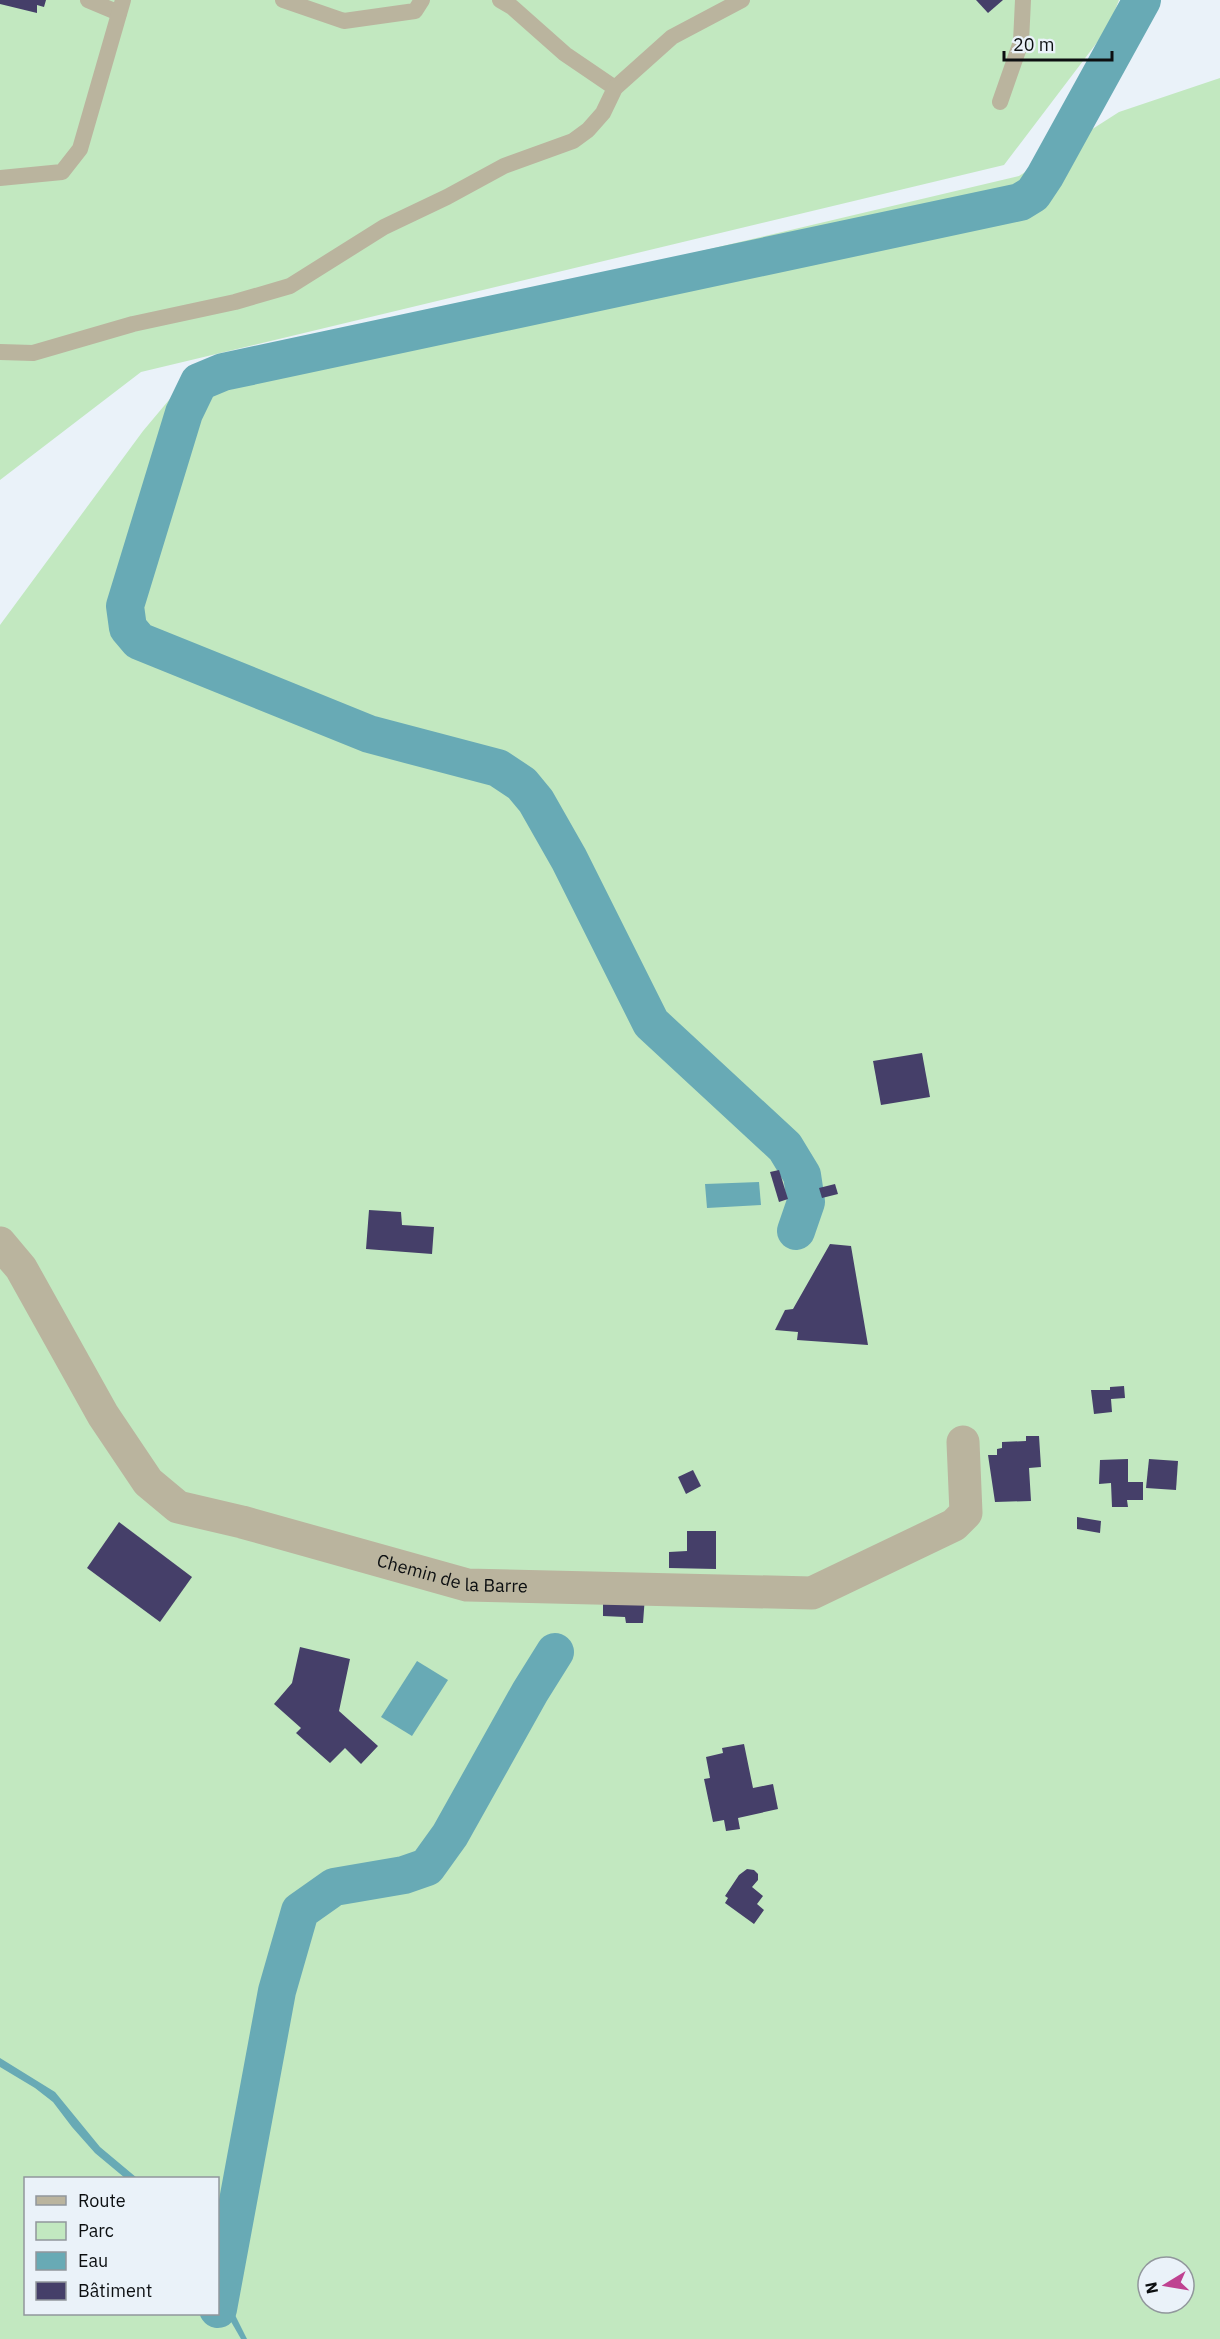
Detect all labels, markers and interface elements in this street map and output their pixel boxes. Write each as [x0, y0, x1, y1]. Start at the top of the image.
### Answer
scale bar [1004, 24, 1112, 62]
text: 20 m [1013, 33, 1055, 56]
street label: Chemin de la Barre [374, 1548, 528, 1597]
legend [24, 2177, 219, 2315]
text: Route [78, 2189, 126, 2212]
text: Parc [78, 2219, 114, 2242]
text: Eau [78, 2249, 108, 2272]
north arrow [1136, 2255, 1196, 2315]
text: Bâtiment [78, 2279, 152, 2302]
text: N [1140, 2280, 1162, 2295]

